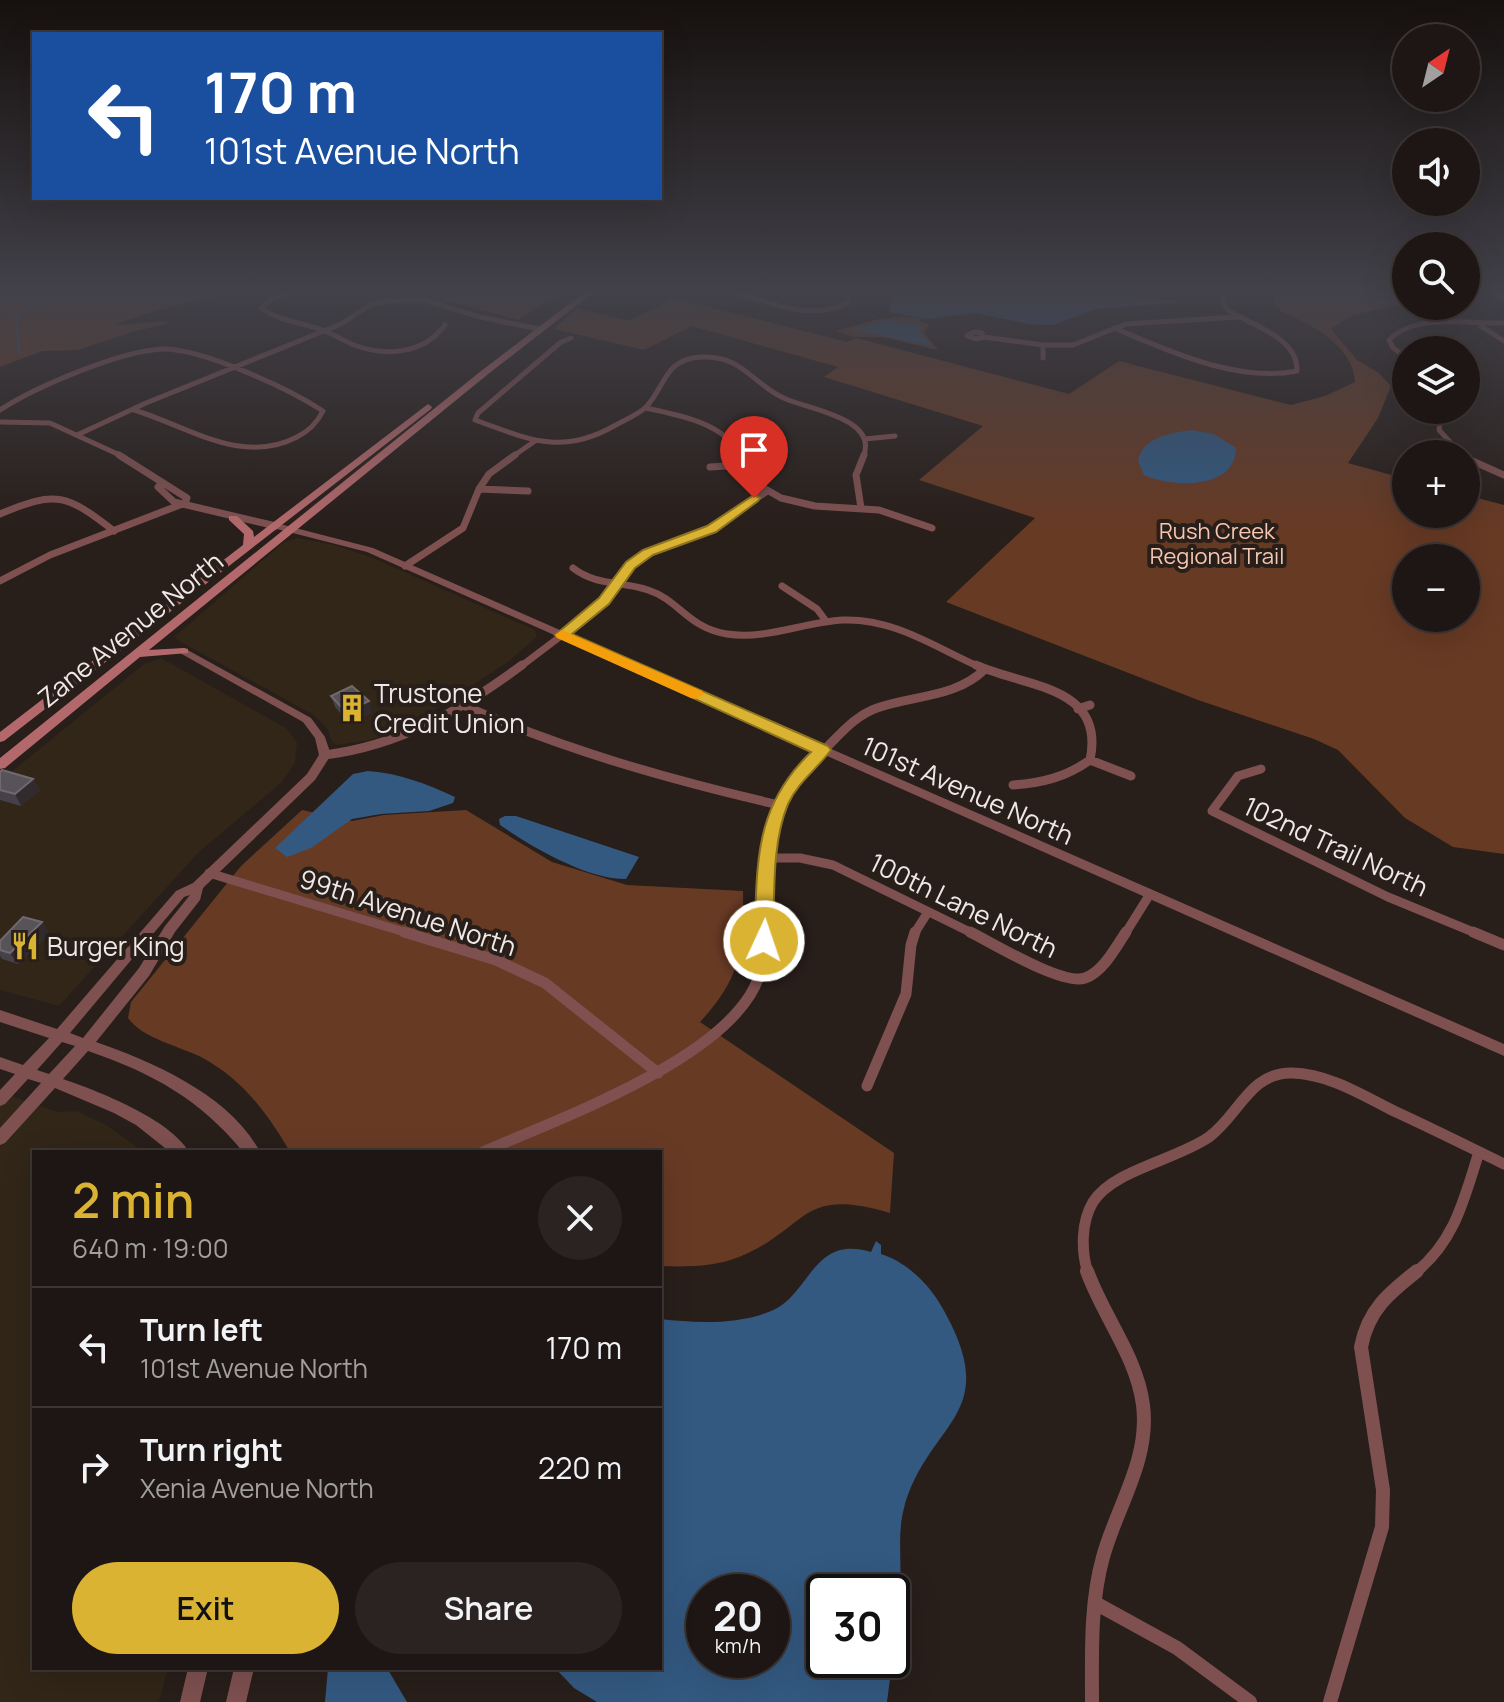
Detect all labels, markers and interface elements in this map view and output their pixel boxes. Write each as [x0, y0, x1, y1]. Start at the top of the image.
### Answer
north arrow [1392, 24, 1480, 112]
map controls [1392, 24, 1480, 632]
text: 170 m [204, 53, 357, 130]
icon: left [72, 64, 176, 168]
text: 101st Avenue North [204, 126, 520, 175]
button: sound [1392, 128, 1480, 216]
button: search [1392, 232, 1480, 320]
button: layers [1392, 336, 1480, 424]
pin [720, 416, 788, 498]
icon: arrive [732, 428, 776, 472]
button: + [1392, 440, 1480, 528]
park label: Rush Creek Regional Trail [1150, 516, 1284, 571]
street label: Zane Avenue North [30, 543, 230, 715]
button: − [1392, 544, 1480, 632]
place label: Trustone Credit Union [374, 675, 525, 741]
building icon: Trustone Credit Union [337, 693, 367, 723]
street label: 101st Avenue North [857, 727, 1079, 853]
street label: 102nd Trail North [1238, 787, 1434, 905]
street label: 100th Lane North [864, 844, 1064, 966]
street label: 99th Avenue North [295, 860, 521, 964]
position arrow [722, 899, 806, 983]
place label: Burger King [47, 928, 185, 964]
restaurant icon: Burger King [10, 931, 40, 961]
text: 2 min [72, 1167, 194, 1232]
button: close [538, 1176, 622, 1260]
text: 640 m · 19:00 [72, 1230, 229, 1266]
text: Turn left [140, 1309, 263, 1350]
icon: left [72, 1325, 116, 1369]
text: 170 m [545, 1327, 622, 1368]
text: 101st Avenue North [140, 1350, 368, 1386]
text: Turn right [140, 1429, 283, 1470]
icon: right [72, 1445, 116, 1489]
text: 220 m [538, 1447, 622, 1488]
text: Xenia Avenue North [140, 1470, 374, 1506]
button: Exit [72, 1562, 339, 1654]
button: Share [355, 1562, 622, 1654]
speed limit sign: 30 [806, 1574, 910, 1678]
text: 20 [713, 1588, 763, 1643]
text: km/h [715, 1632, 761, 1659]

